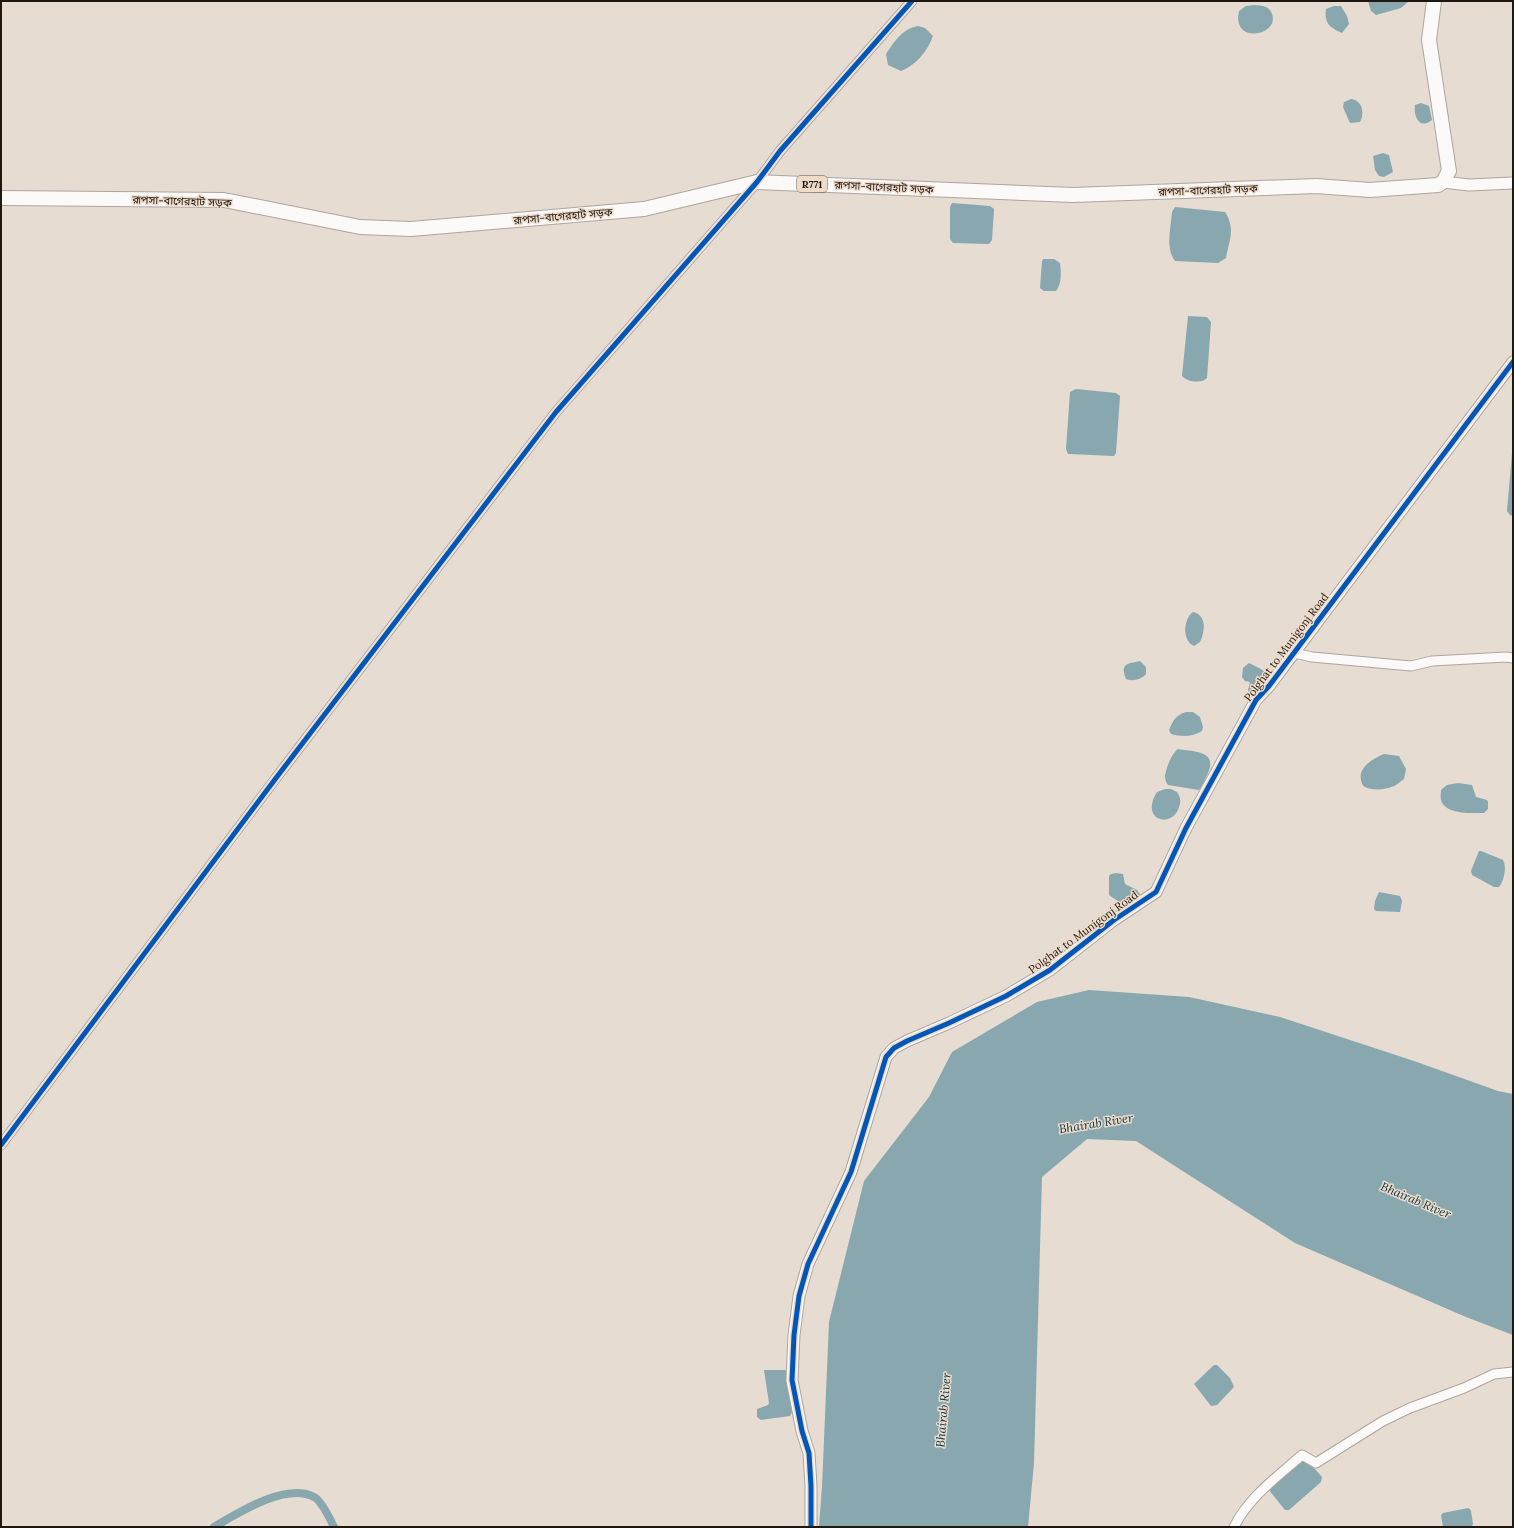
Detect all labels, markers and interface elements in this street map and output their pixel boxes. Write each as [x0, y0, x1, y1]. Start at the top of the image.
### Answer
road number: R771 [797, 176, 827, 192]
street label: রূপসা-বাগেরহাট সড়ক [833, 177, 934, 197]
street label: রূপসা-বাগেরহাট সড়ক [1157, 181, 1258, 199]
street label: রূপসা-বাগেরহাট সড়ক [131, 192, 232, 210]
street label: রূপসা-বাগেরহাট সড়ক [512, 205, 613, 227]
street label: Polghat to Munigonj Road [1241, 590, 1332, 704]
street label: Polghat to Munigonj Road [1025, 887, 1141, 976]
water label: Bhairab River [1058, 1110, 1135, 1136]
water label: Bhairab River [1379, 1178, 1454, 1222]
water label: Bhairab River [932, 1372, 954, 1448]

